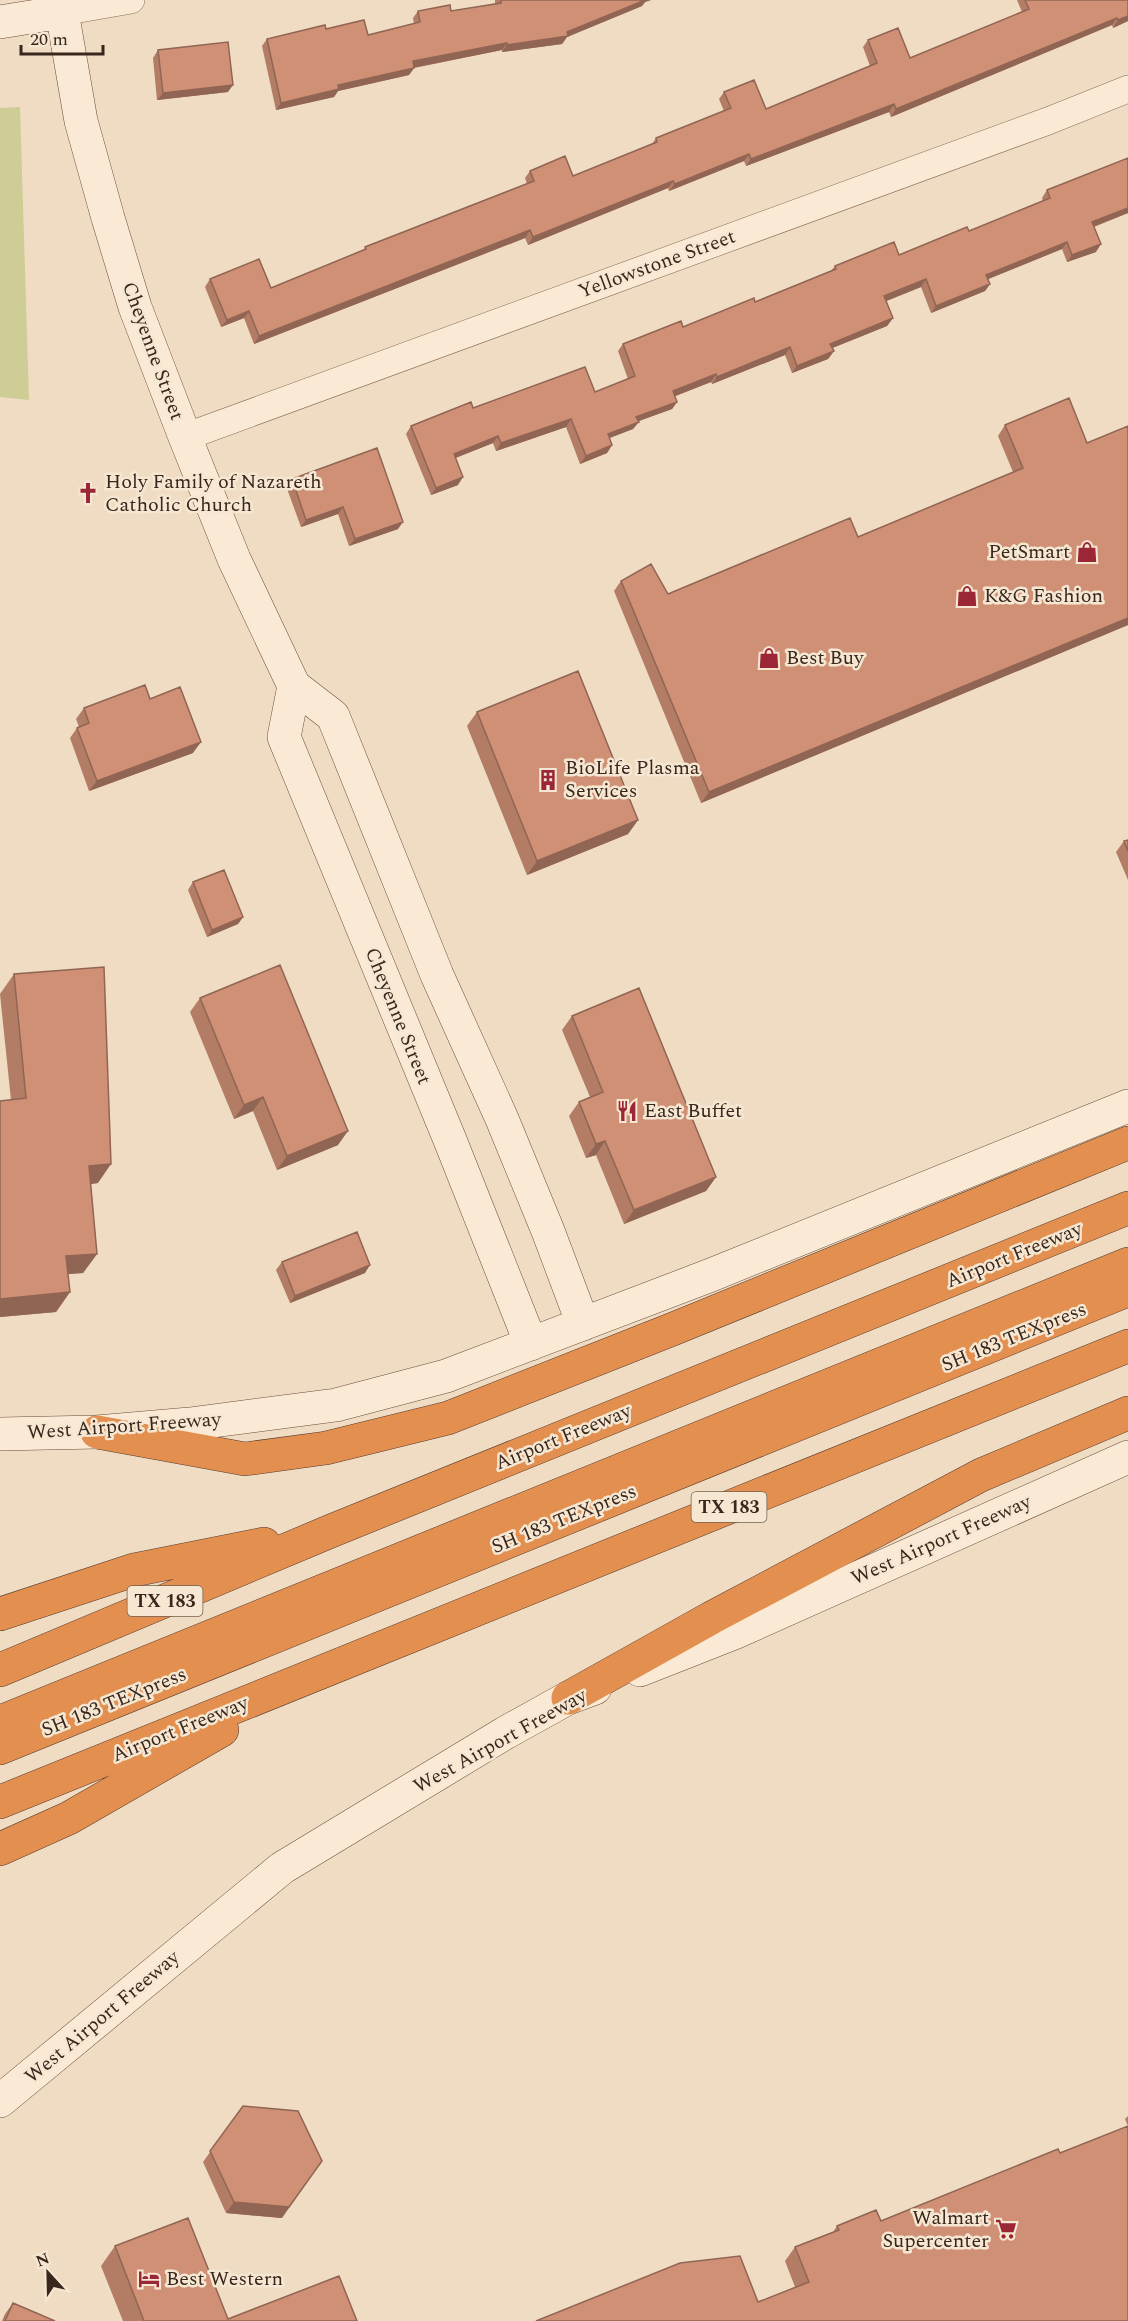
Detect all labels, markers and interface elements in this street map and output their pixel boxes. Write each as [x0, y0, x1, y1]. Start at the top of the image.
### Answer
scale bar [21, 18, 104, 56]
text: 20 m [30, 26, 68, 53]
street label: Yellowstone Street [574, 222, 740, 306]
street label: Cheyenne Street [114, 277, 192, 425]
place label: Holy Family of Nazareth Catholic Church [105, 467, 322, 520]
church icon: Holy Family of Nazareth Catholic Church [76, 481, 100, 505]
place label: PetSmart [988, 537, 1070, 567]
shop icon: PetSmart [1075, 540, 1099, 564]
place label: K&G Fashion [984, 581, 1103, 611]
shop icon: K&G Fashion [955, 584, 979, 608]
place label: Best Buy [786, 643, 865, 673]
shop icon: Best Buy [757, 646, 781, 670]
place label: BioLife Plasma Services [565, 753, 700, 806]
building icon: BioLife Plasma Services [536, 768, 560, 792]
street label: Cheyenne Street [357, 943, 439, 1089]
place label: East Buffet [644, 1096, 742, 1126]
restaurant icon: East Buffet [615, 1099, 639, 1123]
street label: Airport Freeway [941, 1213, 1088, 1296]
street label: SH 183 TEXpress [937, 1294, 1091, 1380]
street label: Airport Freeway [490, 1395, 637, 1478]
street label: West Airport Freeway [26, 1404, 223, 1448]
street label: SH 183 TEXpress [487, 1476, 641, 1562]
street label: West Airport Freeway [846, 1486, 1037, 1593]
road number: TX 183 [692, 1492, 766, 1522]
road number: TX 183 [128, 1586, 202, 1616]
street label: SH 183 TEXpress [37, 1659, 191, 1745]
street label: West Airport Freeway [408, 1680, 593, 1801]
street label: Airport Freeway [107, 1687, 254, 1770]
street label: West Airport Freeway [18, 1942, 187, 2091]
place label: Walmart Supercenter [883, 2203, 989, 2256]
supermarket icon: Walmart Supercenter [994, 2217, 1018, 2241]
north arrow [18, 2243, 78, 2303]
text: N [32, 2246, 53, 2274]
place label: Best Western [166, 2264, 283, 2294]
hotel icon: Best Western [137, 2267, 161, 2291]

